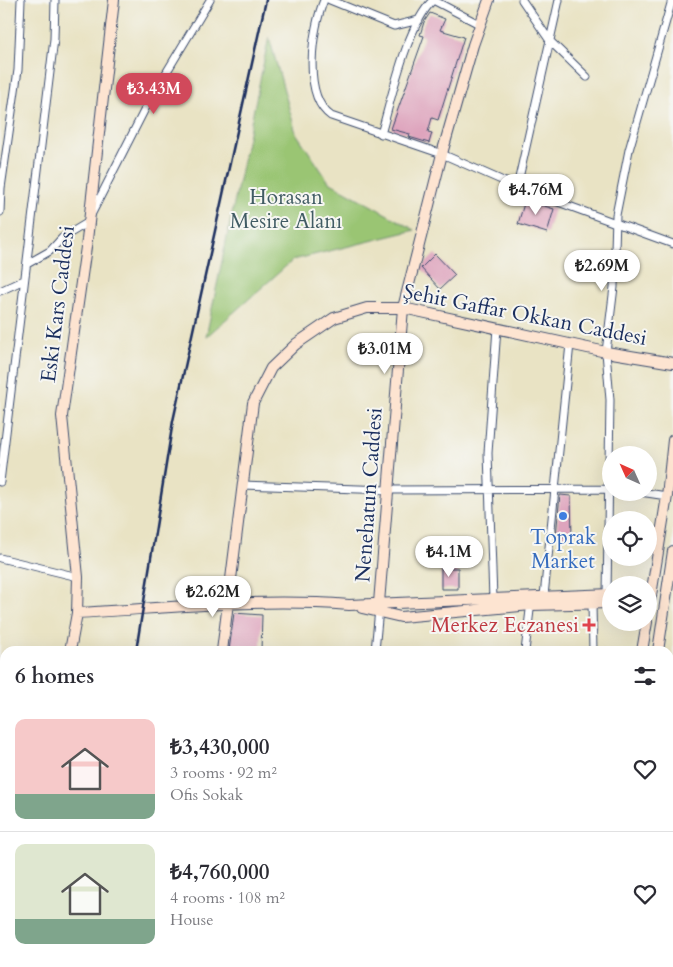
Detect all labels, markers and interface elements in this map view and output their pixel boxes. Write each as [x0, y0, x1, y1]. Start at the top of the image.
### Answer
pin: ₺3.43M [113, 72, 195, 115]
text: ₺3.43M [127, 78, 181, 100]
pin: ₺4.76M [495, 174, 577, 216]
text: ₺4.76M [509, 179, 563, 201]
park label: Horasan Mesire Alanı [230, 183, 342, 236]
street label: Eski Kars Caddesi [34, 224, 82, 384]
pin: ₺2.69M [561, 250, 643, 292]
text: ₺2.69M [575, 255, 629, 277]
street label: Şehit Gaffar Okkan Caddesi [401, 277, 649, 353]
pin: ₺3.01M [344, 332, 426, 375]
text: ₺3.01M [358, 338, 412, 360]
street label: Nenehatun Caddesi [348, 407, 390, 583]
north arrow [602, 446, 658, 501]
map controls [602, 446, 657, 631]
marker: Toprak Market [557, 510, 569, 522]
button: locate [602, 511, 657, 566]
place label: Toprak Market [530, 523, 597, 576]
pin: ₺4.1M [414, 536, 484, 578]
text: ₺4.1M [426, 541, 472, 563]
pin: ₺2.62M [172, 576, 254, 618]
button: layers [602, 576, 657, 631]
text: ₺2.62M [186, 581, 240, 603]
place label: Merkez Eczanesi [431, 611, 579, 640]
marker: Merkez Eczanesi [583, 619, 595, 631]
text: 6 homes [15, 662, 94, 691]
icon: filters [631, 662, 659, 690]
text: ₺3,430,000 [170, 733, 270, 762]
icon: home [55, 739, 115, 799]
icon: heart [631, 755, 659, 783]
text: 3 rooms · 92 m² [170, 762, 277, 784]
text: Ofis Sokak [170, 784, 243, 806]
text: ₺4,760,000 [170, 858, 270, 887]
icon: home [55, 864, 115, 924]
icon: heart [631, 880, 659, 908]
text: 4 rooms · 108 m² [170, 887, 285, 909]
text: House [170, 909, 213, 931]

